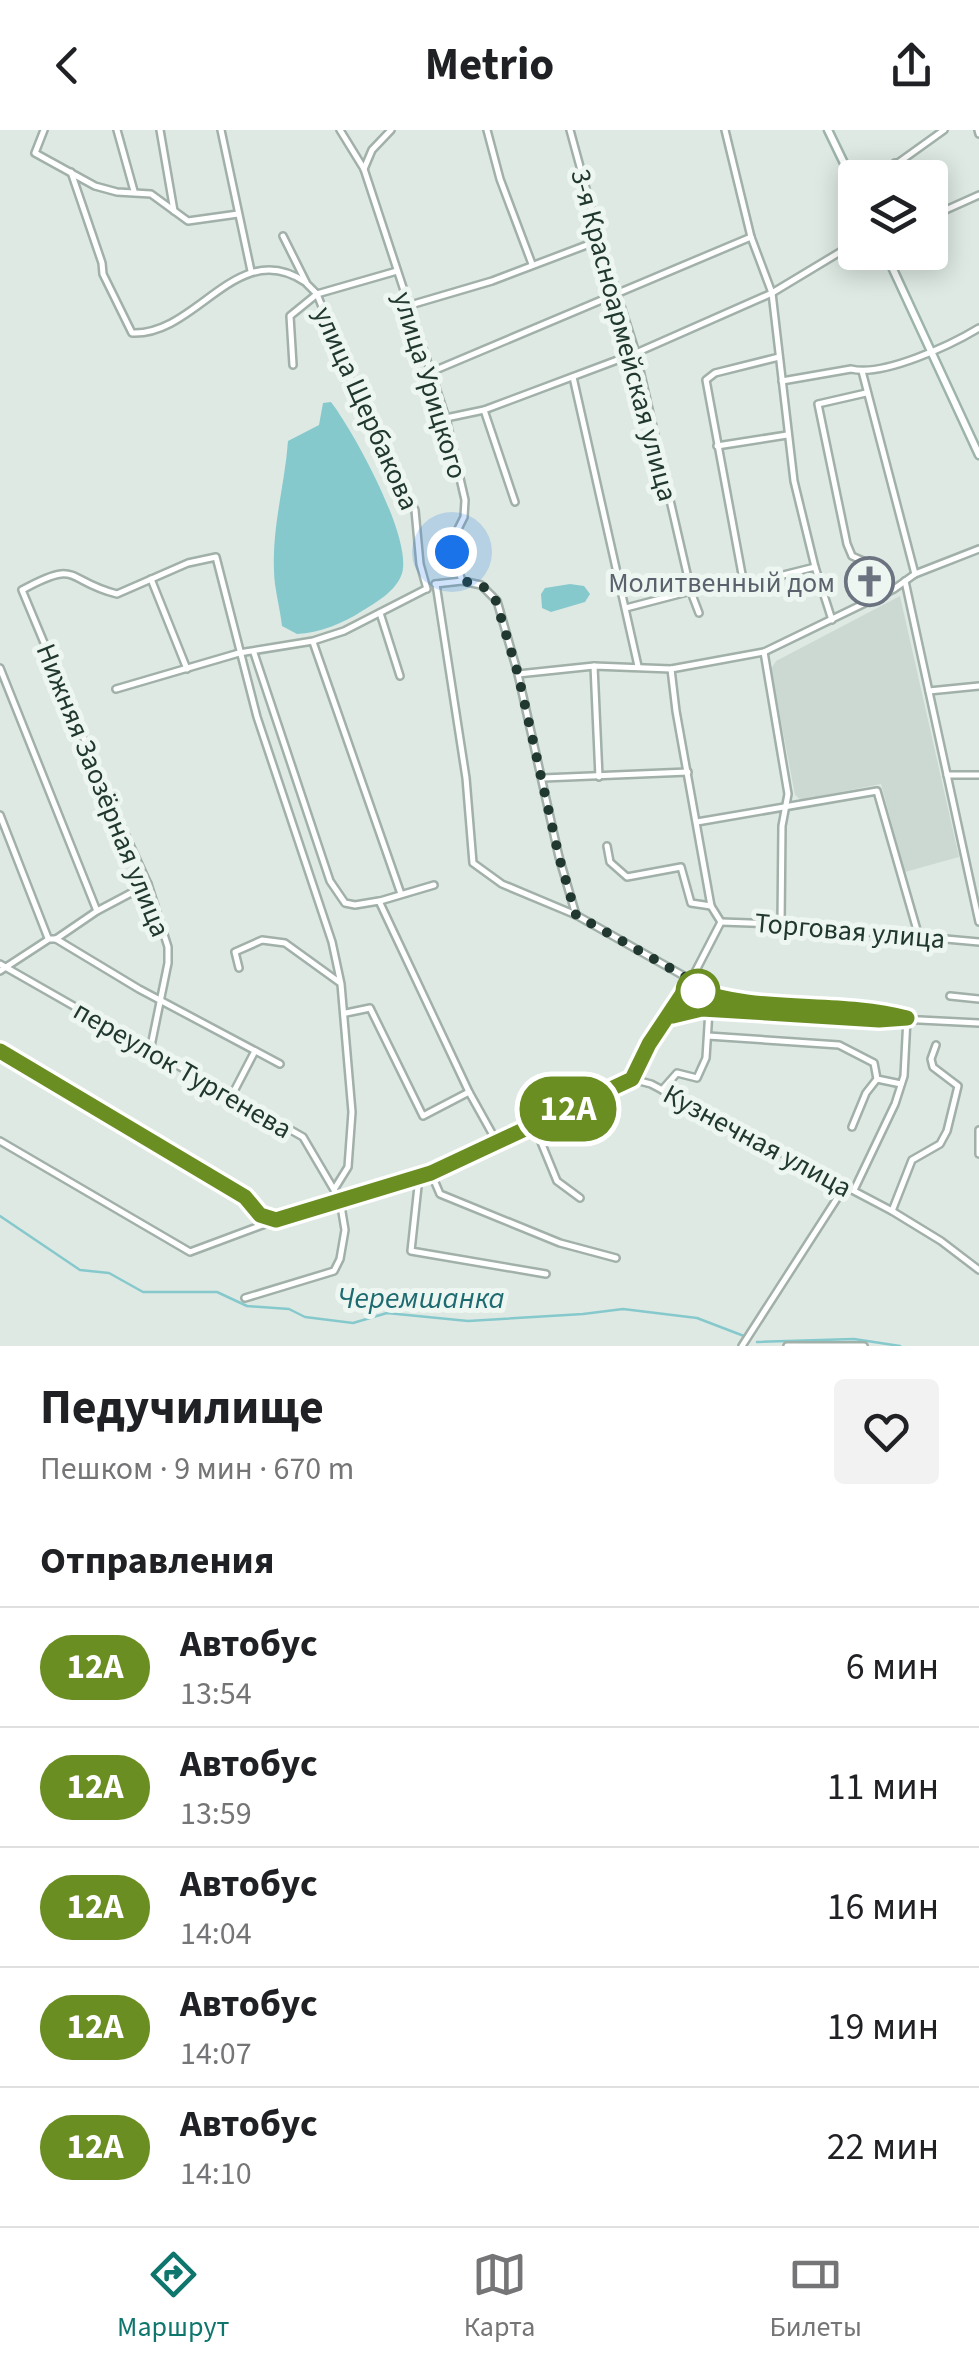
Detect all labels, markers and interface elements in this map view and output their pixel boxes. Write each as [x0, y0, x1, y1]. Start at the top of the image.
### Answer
text: Metrio [425, 33, 554, 97]
icon: back [40, 38, 95, 93]
icon: share [884, 38, 939, 93]
map controls [838, 160, 948, 270]
button: layers [838, 160, 948, 270]
street label: 3-я Красноармейская улица [560, 165, 688, 506]
street label: улица Урицкого [383, 287, 477, 484]
street label: улица Щербакова [303, 300, 429, 517]
your location [427, 527, 477, 577]
church icon: Молитвенный дом [844, 556, 896, 608]
place label: Молитвенный дом [608, 563, 835, 603]
street label: Нижняя Заозёрная улица [26, 638, 180, 943]
street label: Торговая улица [753, 903, 947, 959]
unlabelled marker [677, 970, 719, 1012]
street label: переулок Тургенева [66, 991, 299, 1149]
street label: Кузнечная улица [656, 1074, 859, 1207]
line badge: 12А [510, 1076, 626, 1142]
text: 12А [539, 1084, 597, 1134]
water label: Черемшанка [337, 1277, 505, 1320]
text: Педучилище [40, 1374, 324, 1442]
button: heart [834, 1379, 939, 1484]
text: Пешком · 9 мин · 670 m [40, 1446, 354, 1492]
text: Отправления [40, 1534, 274, 1588]
text: Автобус [180, 1617, 318, 1671]
text: 6 мин [846, 1640, 939, 1694]
text: 12А [66, 1642, 124, 1692]
text: 13:54 [180, 1671, 252, 1717]
text: Автобус [180, 1737, 318, 1791]
text: 11 мин [827, 1760, 939, 1814]
text: 12А [66, 1762, 124, 1812]
text: 13:59 [180, 1791, 252, 1837]
text: Автобус [180, 1857, 318, 1911]
text: 16 мин [827, 1880, 939, 1934]
text: 12А [66, 1882, 124, 1932]
text: 14:04 [180, 1911, 252, 1957]
text: Автобус [180, 1977, 318, 2031]
text: 19 мин [827, 2000, 939, 2054]
text: 12А [66, 2002, 124, 2052]
text: 14:07 [180, 2031, 252, 2077]
text: Автобус [180, 2097, 318, 2151]
text: 22 мин [827, 2120, 939, 2174]
text: 12А [66, 2122, 124, 2172]
text: 14:10 [180, 2151, 252, 2197]
tab: Маршрут [117, 2247, 229, 2347]
tab: Карта [464, 2247, 535, 2347]
tab: Билеты [770, 2247, 862, 2347]

